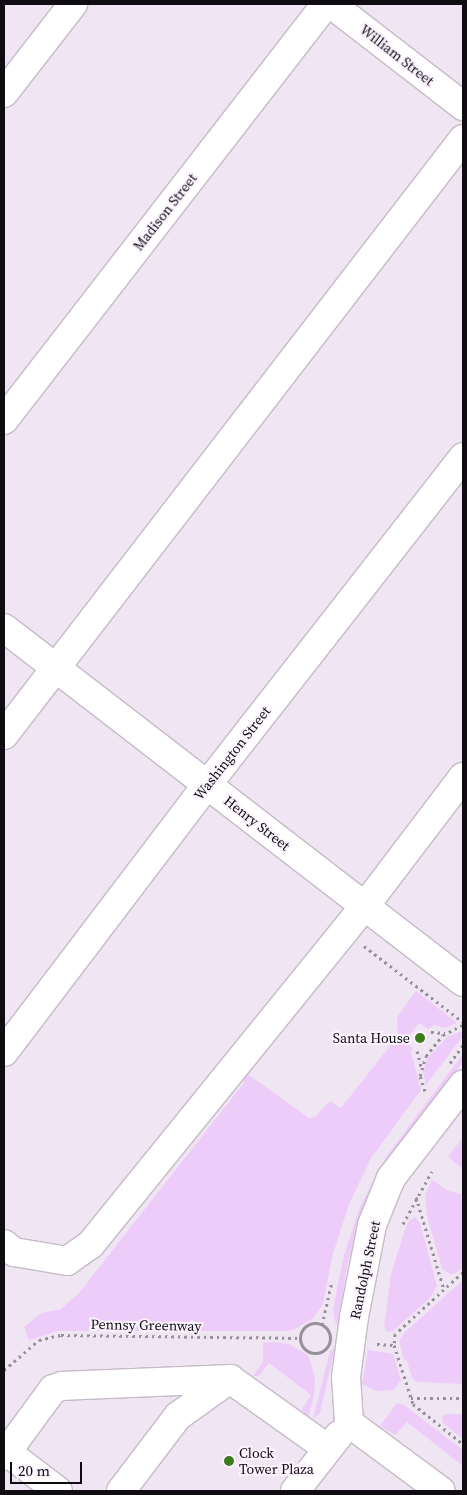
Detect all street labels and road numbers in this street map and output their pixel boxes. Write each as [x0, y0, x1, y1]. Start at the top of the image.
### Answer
street label: William Street [357, 21, 437, 89]
street label: Madison Street [130, 170, 200, 254]
street label: Washington Street [190, 703, 274, 803]
street label: Henry Street [221, 792, 293, 854]
street label: Randolph Street [346, 1219, 384, 1321]
street label: Pennsy Greenway [90, 1316, 202, 1334]

